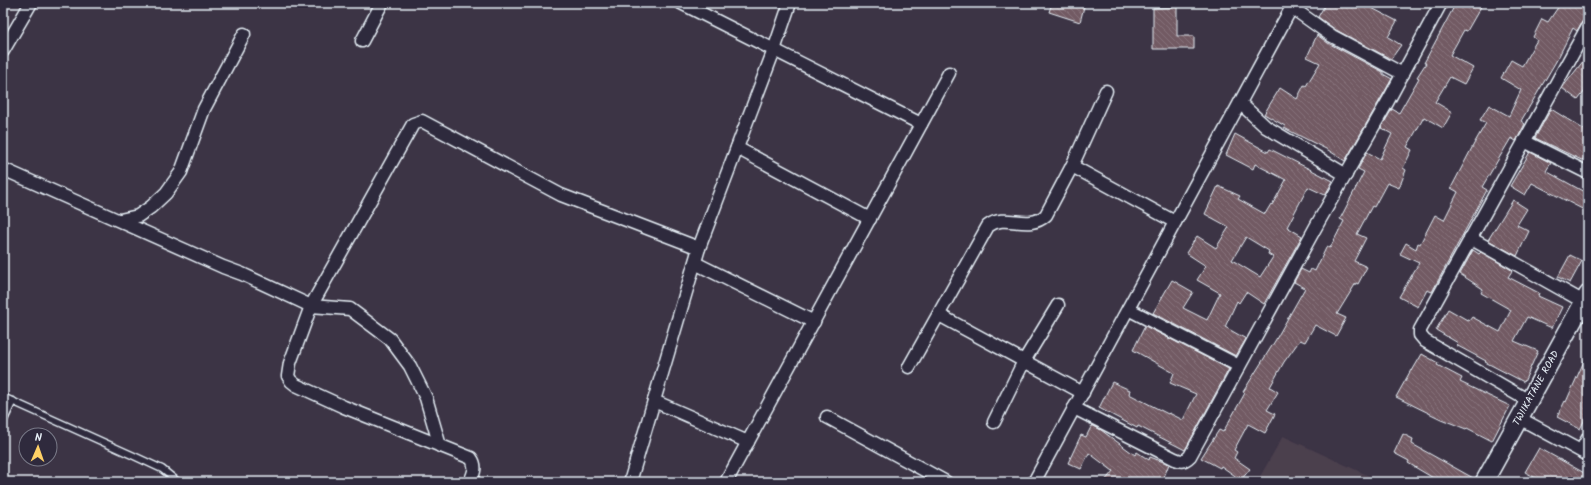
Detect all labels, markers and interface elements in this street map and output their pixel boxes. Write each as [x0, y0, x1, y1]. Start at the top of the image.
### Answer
street label: TWIIKATANE ROAD [1509, 347, 1564, 429]
north arrow [18, 427, 58, 467]
text: N [35, 429, 42, 447]

